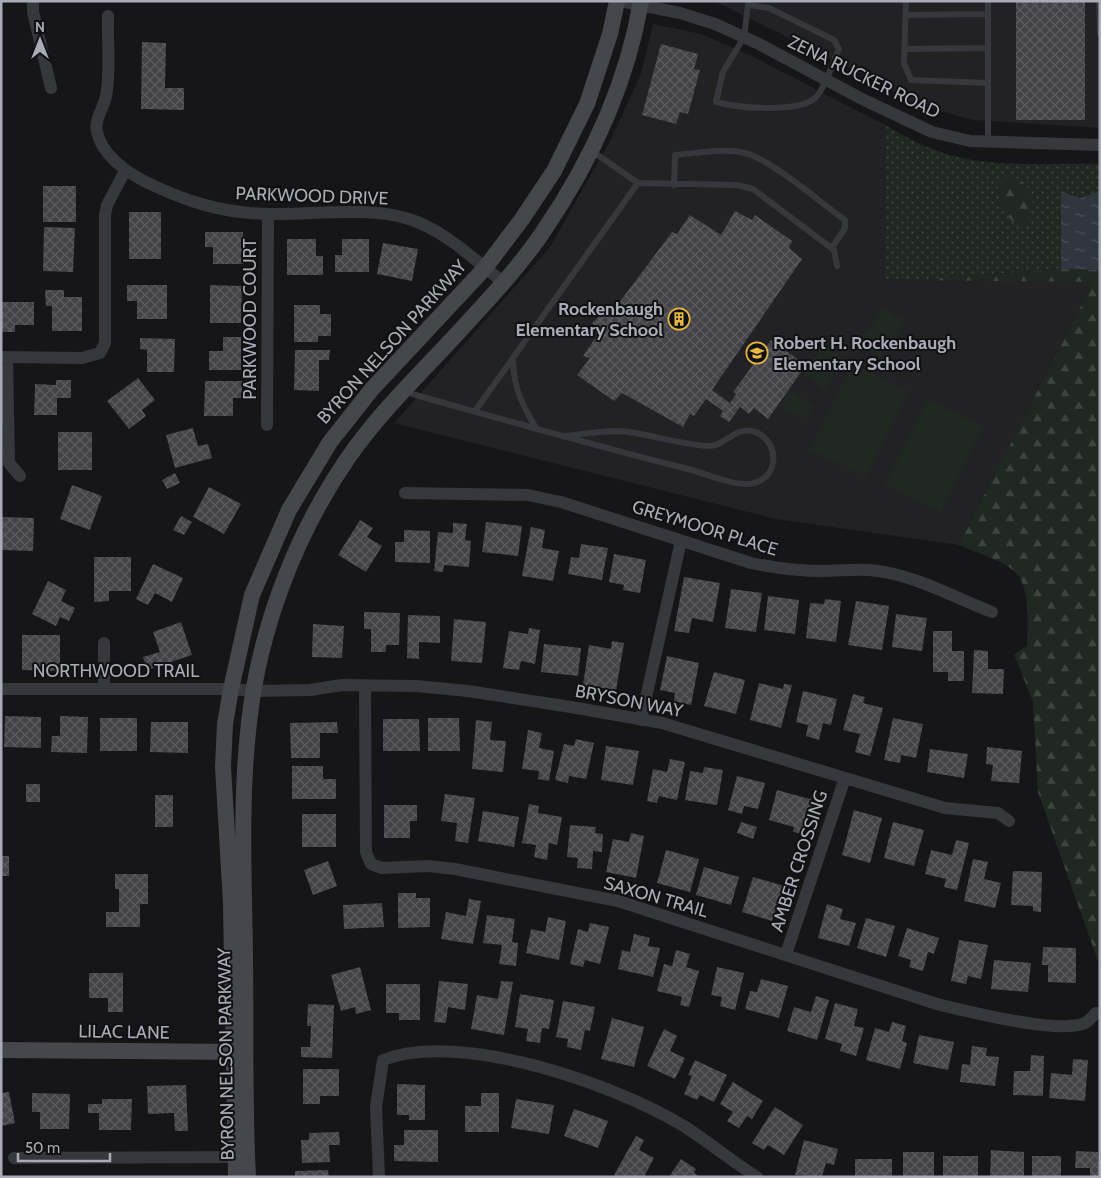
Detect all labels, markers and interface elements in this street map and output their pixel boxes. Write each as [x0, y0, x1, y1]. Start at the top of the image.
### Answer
north arrow [15, 15, 65, 65]
text: N [35, 18, 45, 36]
street label: ZENA RUCKER ROAD [784, 31, 944, 123]
street label: PARKWOOD DRIVE [235, 182, 389, 210]
street label: PARKWOOD COURT [239, 238, 261, 400]
street label: BYRON NELSON PARKWAY [313, 255, 472, 428]
place label: Rockenbaugh Elementary School [516, 298, 663, 341]
building icon: Rockenbaugh Elementary School [667, 307, 691, 331]
place label: Robert H. Rockenbaugh Elementary School [773, 332, 956, 375]
school or university icon: Robert H. Rockenbaugh Elementary School [745, 341, 769, 365]
street label: GREYMOOR PLACE [630, 495, 780, 561]
street label: NORTHWOOD TRAIL [33, 660, 199, 682]
street label: BRYSON WAY [573, 680, 685, 722]
street label: AMBER CROSSING [766, 787, 832, 935]
street label: SAXON TRAIL [601, 872, 711, 922]
street label: BYRON NELSON PARKWAY [213, 947, 239, 1161]
street label: LILAC LANE [78, 1020, 170, 1044]
scale bar [18, 1130, 110, 1162]
text: 50 m [25, 1139, 60, 1157]

